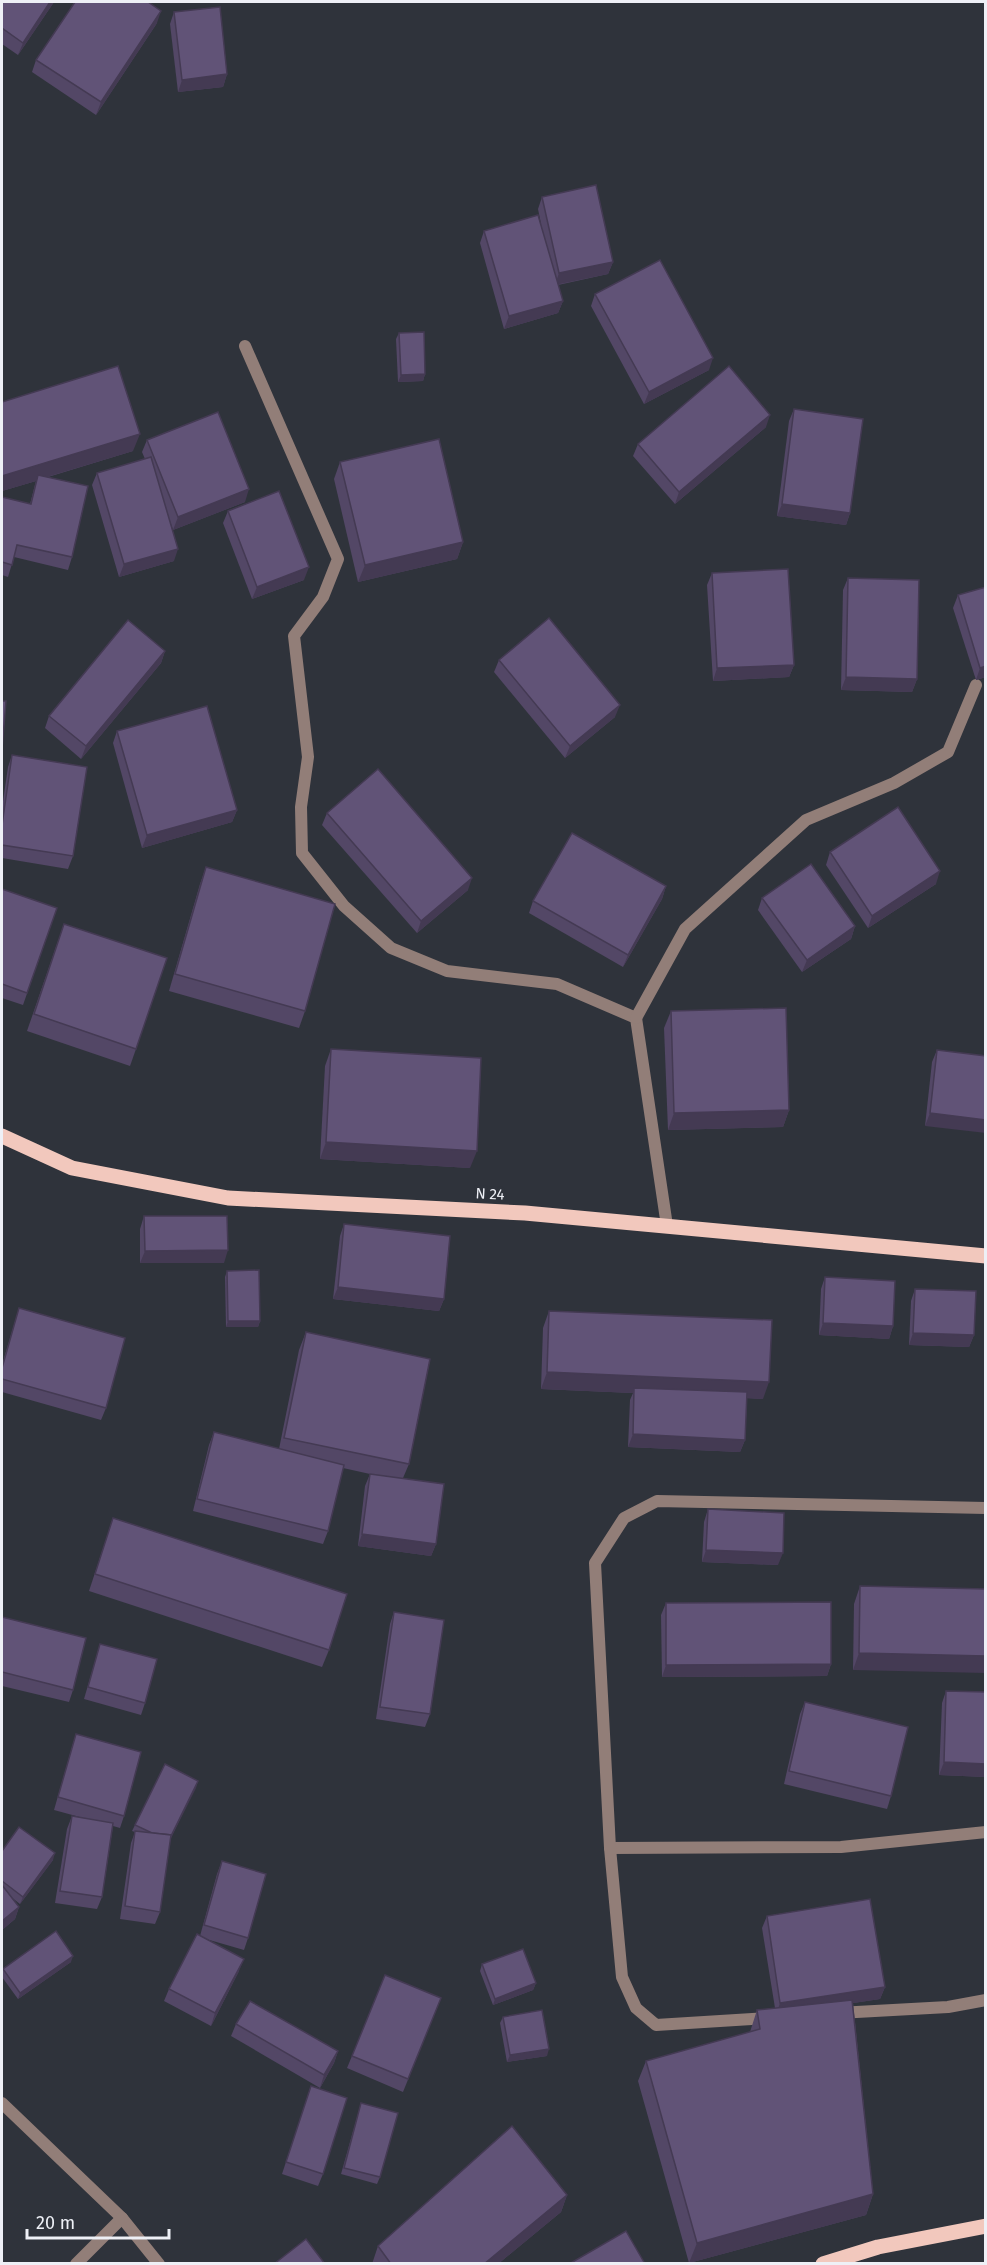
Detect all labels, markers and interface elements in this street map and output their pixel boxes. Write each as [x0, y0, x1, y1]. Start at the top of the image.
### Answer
street label: N 24 [475, 1184, 505, 1204]
scale bar [27, 2202, 170, 2240]
text: 20 m [36, 2212, 75, 2234]

